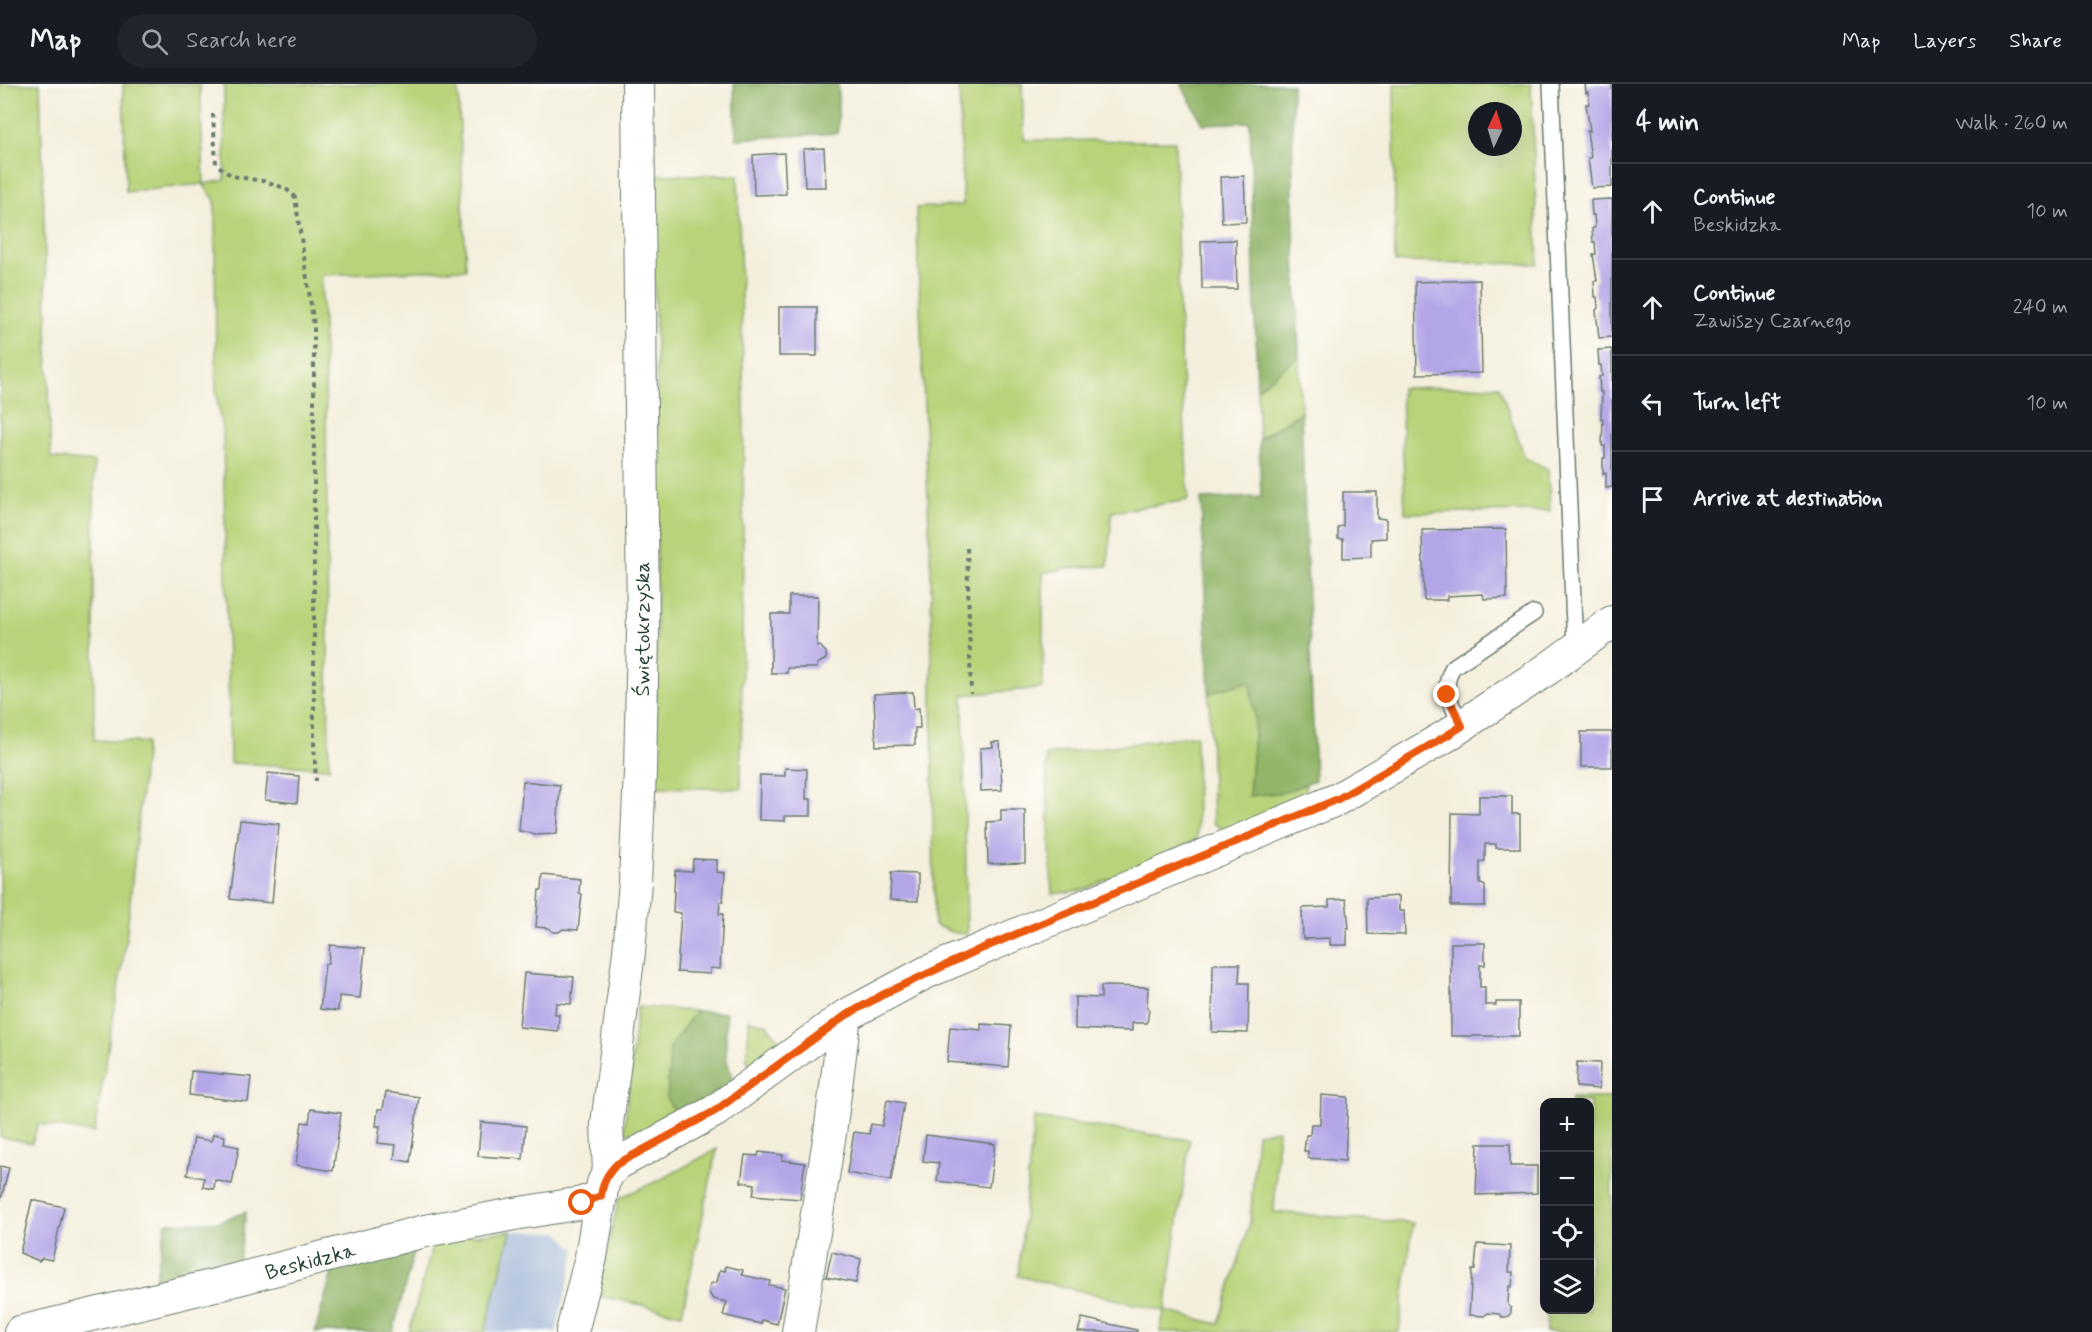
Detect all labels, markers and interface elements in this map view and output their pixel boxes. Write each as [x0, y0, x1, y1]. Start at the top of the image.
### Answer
search box [117, 14, 537, 68]
text: Map [30, 23, 81, 60]
icon: search [138, 25, 171, 58]
text: Search here [186, 27, 297, 55]
text: Map [1842, 27, 1880, 55]
text: Layers [1913, 27, 1976, 55]
text: Share [2009, 27, 2062, 55]
north arrow [1468, 102, 1522, 156]
text: 4 min [1636, 106, 1699, 140]
text: Walk · 260 m [1955, 110, 2068, 137]
text: Continue [1693, 184, 1775, 212]
icon: ahead [1636, 195, 1669, 228]
text: 10 m [2026, 198, 2068, 225]
text: Beskidzka [1693, 212, 1781, 239]
text: Continue [1693, 280, 1775, 308]
icon: ahead [1636, 291, 1669, 324]
text: 240 m [2013, 294, 2068, 321]
text: Zawiszy Czarnego [1693, 308, 1851, 335]
icon: left [1636, 387, 1669, 420]
text: Turn left [1693, 389, 1781, 417]
text: 10 m [2026, 390, 2068, 417]
icon: arrive [1636, 483, 1669, 516]
text: Arrive at destination [1693, 485, 1883, 513]
street label: Świętokrzyska [629, 562, 657, 696]
route end [1433, 681, 1459, 707]
map controls [1540, 1098, 1594, 1314]
button: + [1540, 1098, 1594, 1152]
button: − [1540, 1152, 1594, 1206]
route start [568, 1189, 594, 1215]
button: locate [1540, 1206, 1594, 1260]
street label: Beskidzka [262, 1236, 359, 1287]
button: layers [1540, 1260, 1594, 1314]

